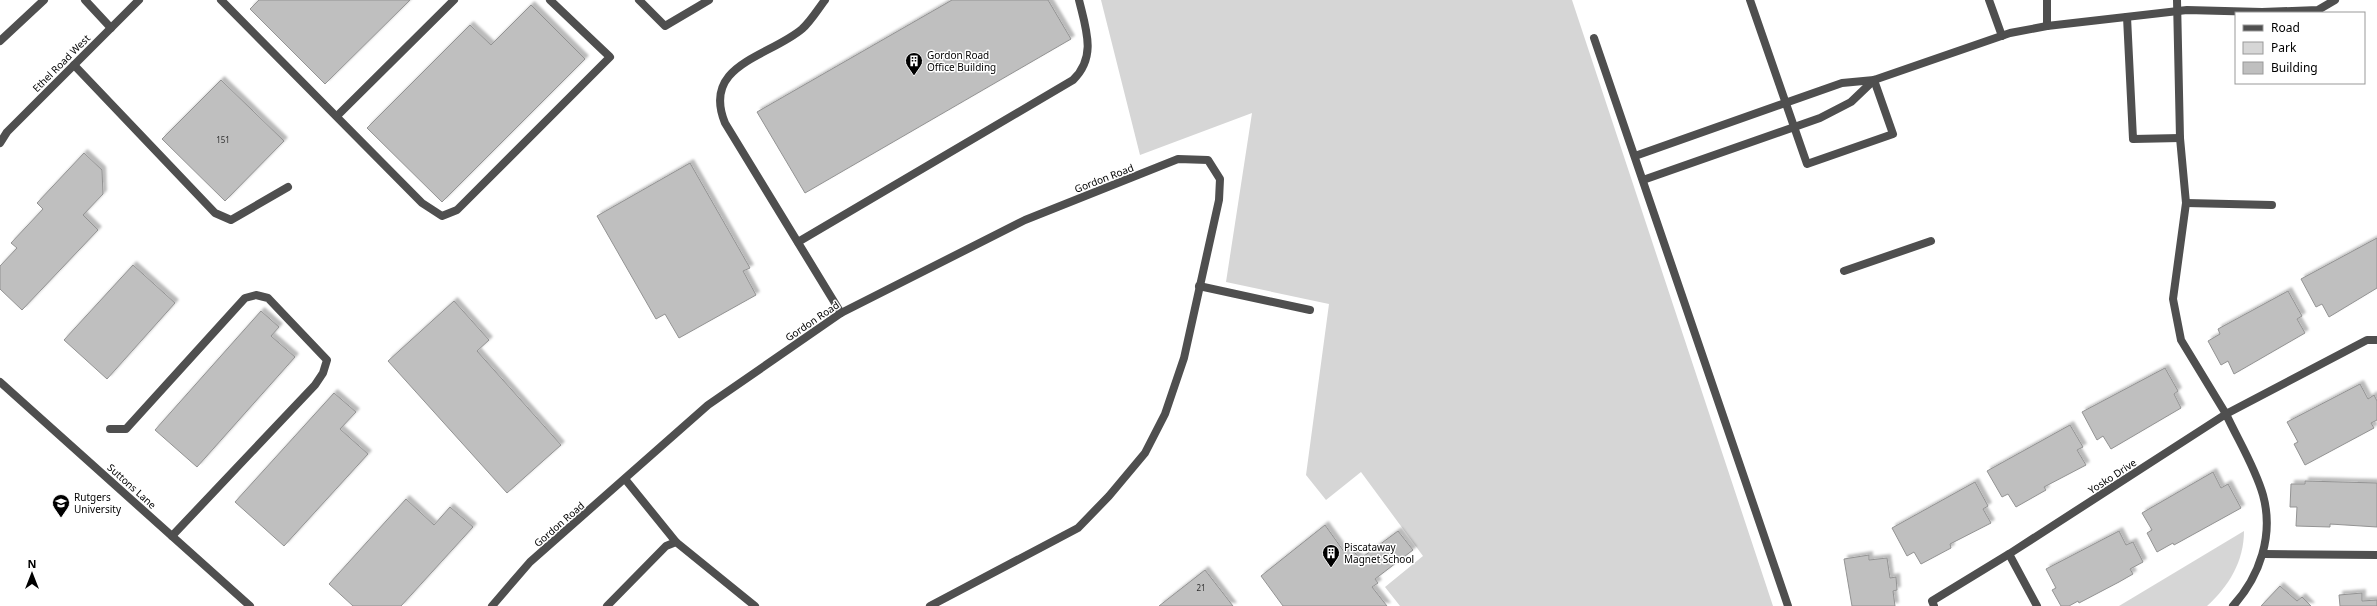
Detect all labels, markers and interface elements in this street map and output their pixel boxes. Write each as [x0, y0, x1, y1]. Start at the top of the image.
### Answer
legend [2235, 12, 2365, 84]
text: Road [2271, 19, 2300, 36]
street label: Ethel Road West [29, 31, 93, 95]
text: Park [2271, 39, 2297, 56]
place label: Gordon Road Office Building [927, 48, 996, 74]
building icon: Gordon Road Office Building [904, 51, 924, 76]
text: Building [2271, 59, 2318, 76]
house number: 151 [216, 134, 230, 145]
street label: Gordon Road [1072, 160, 1136, 196]
street label: Gordon Road [782, 298, 842, 344]
street label: Yosko Drive [2085, 455, 2139, 497]
street label: Suttons Lane [105, 460, 160, 512]
place label: Rutgers University [74, 490, 122, 516]
school or university icon: Rutgers University [51, 493, 71, 518]
street label: Gordon Road [531, 498, 587, 550]
place label: Piscataway Magnet School [1344, 540, 1414, 566]
building icon: Piscataway Magnet School [1321, 543, 1341, 568]
north arrow [12, 554, 52, 594]
text: N [28, 556, 36, 571]
house number: 21 [1196, 582, 1206, 593]

